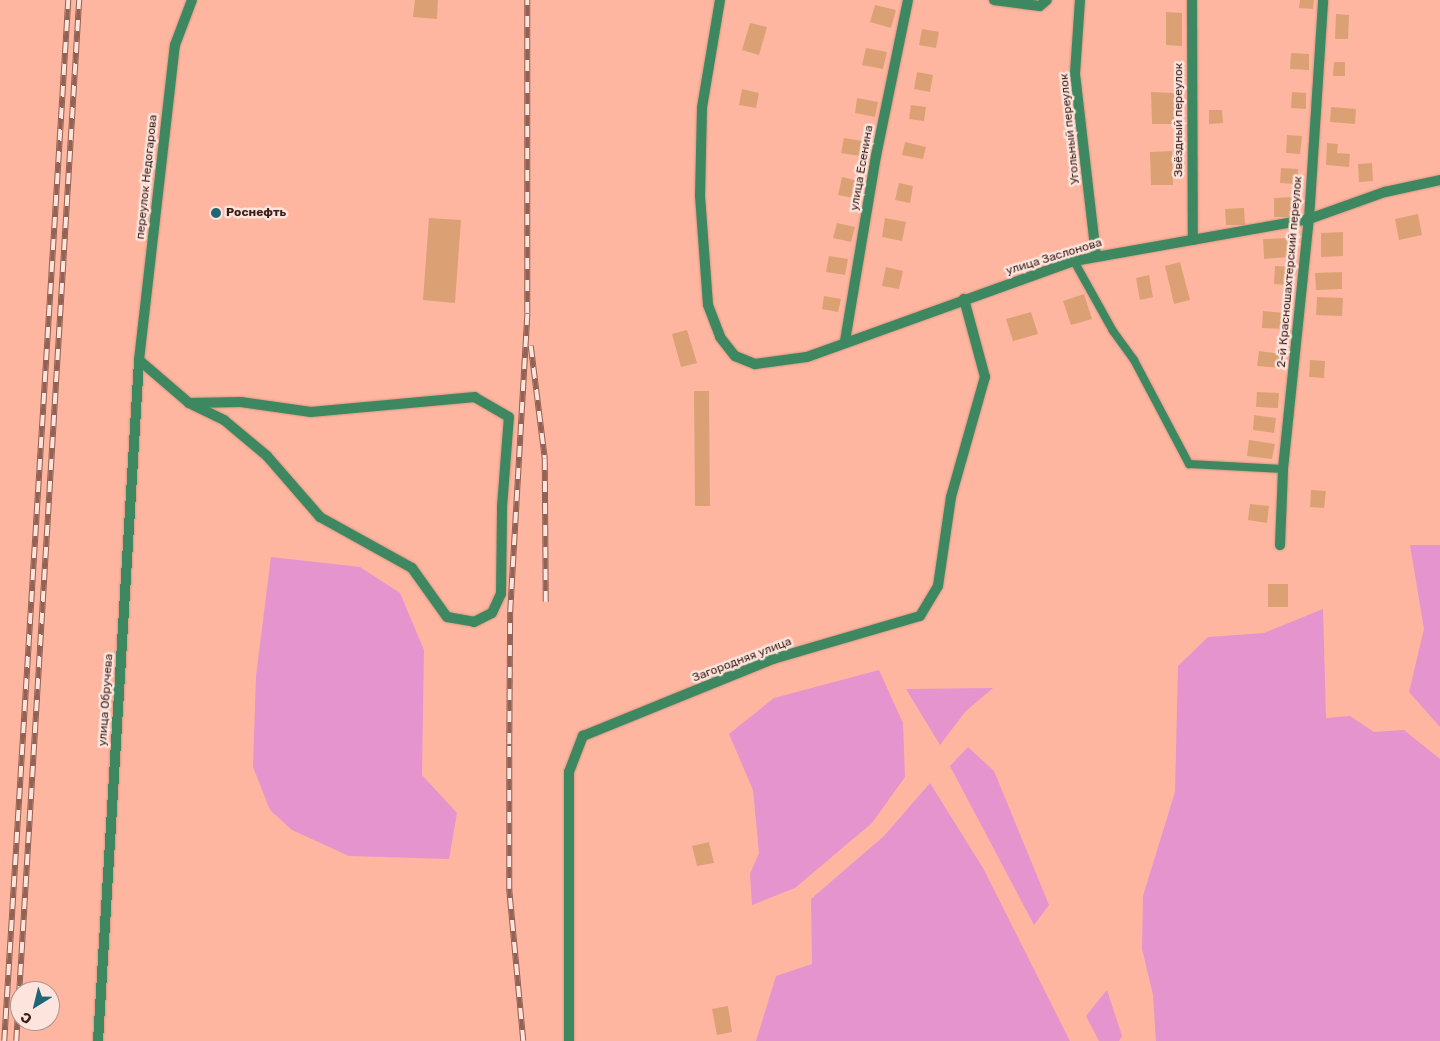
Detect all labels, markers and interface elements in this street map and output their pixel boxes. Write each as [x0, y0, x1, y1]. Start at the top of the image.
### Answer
street label: Звёздный переулок [1172, 63, 1186, 177]
street label: Угольный переулок [1057, 73, 1083, 185]
street label: переулок Недогарова [133, 114, 161, 240]
street label: улица Есенина [847, 124, 877, 212]
street label: 2-й Красношахтерский переулок [1274, 176, 1306, 368]
place label: Роснефть [226, 206, 286, 220]
marker: Роснефть [210, 207, 222, 219]
street label: улица Заслонова [1004, 236, 1104, 278]
street label: Загородняя улица [690, 634, 794, 686]
street label: улица Обручева [96, 653, 116, 747]
north arrow [10, 981, 60, 1031]
text: С [18, 1008, 35, 1028]

